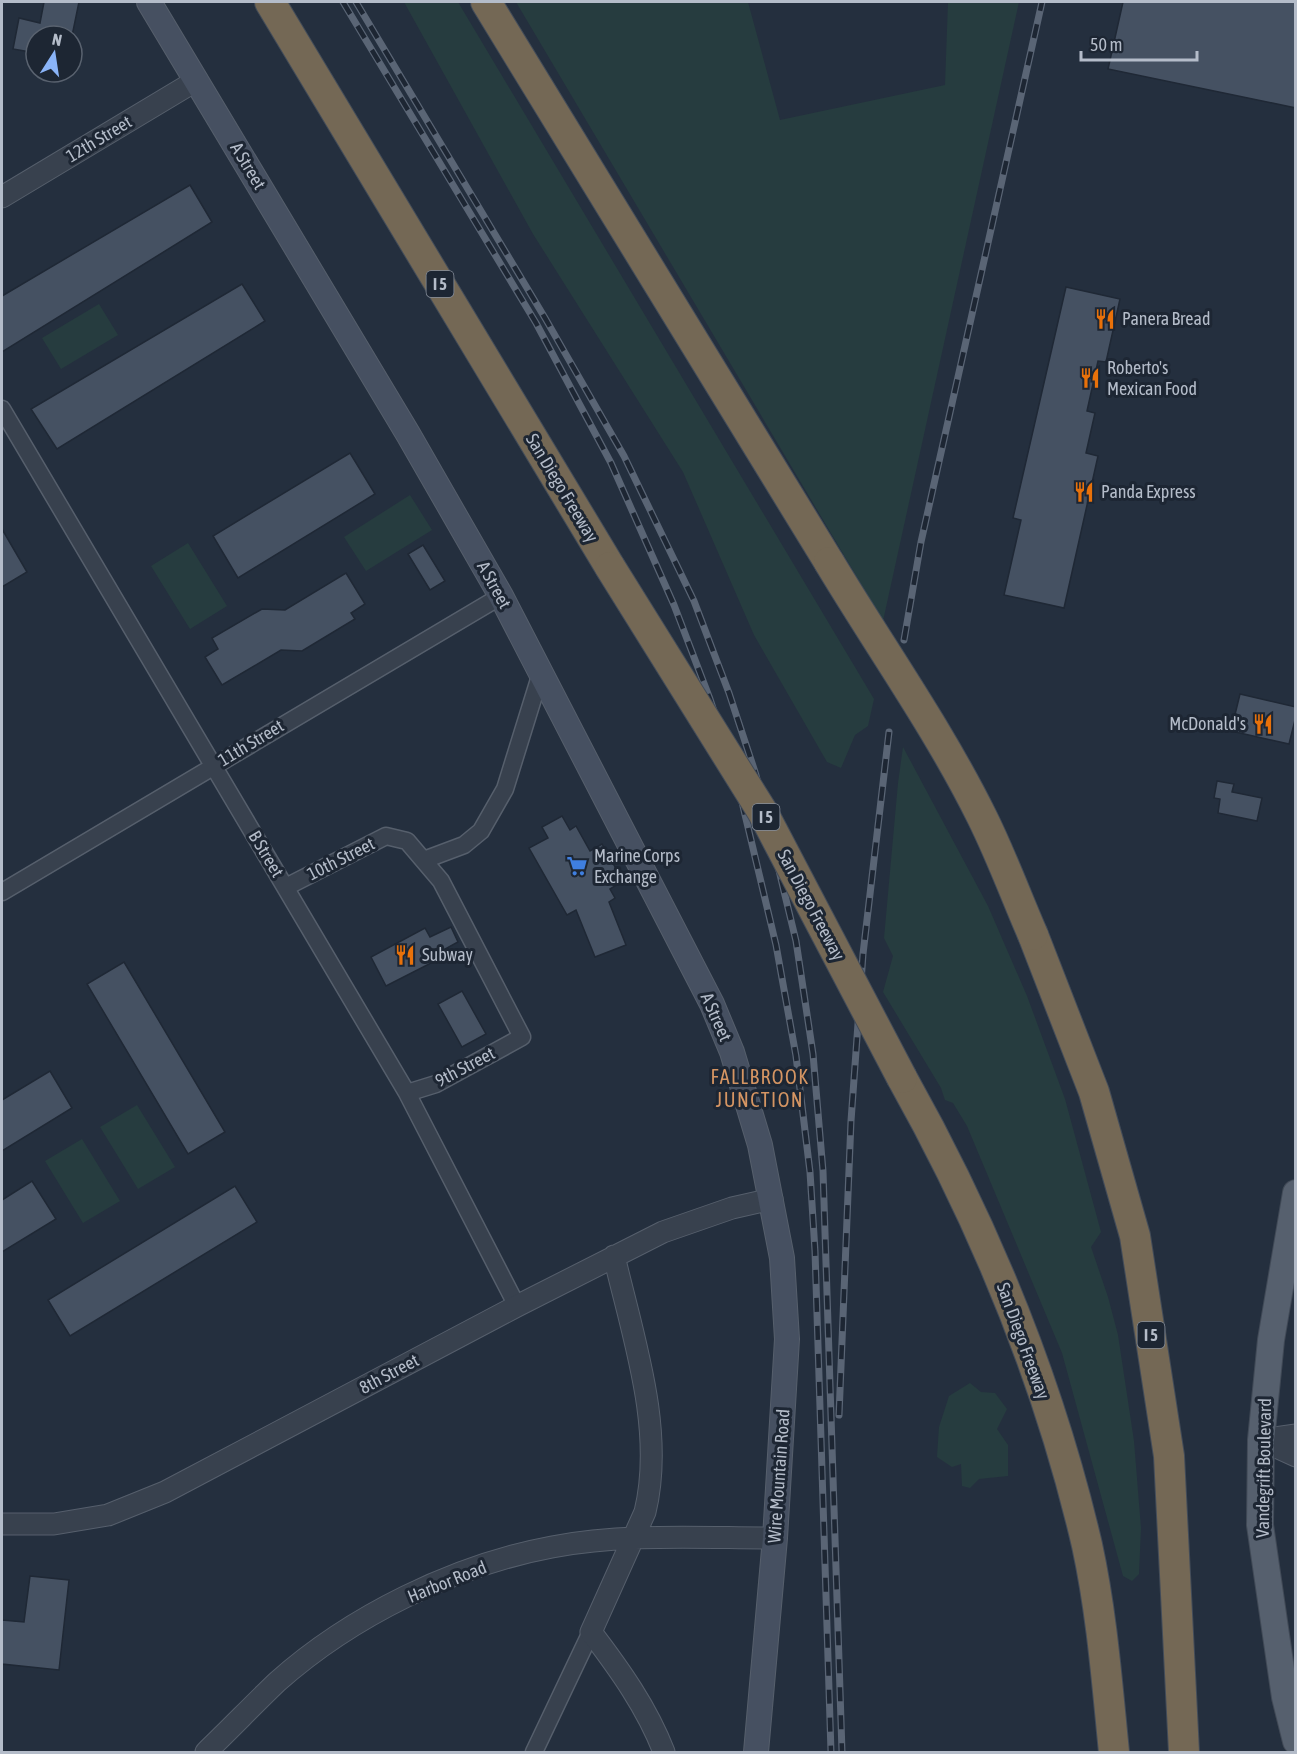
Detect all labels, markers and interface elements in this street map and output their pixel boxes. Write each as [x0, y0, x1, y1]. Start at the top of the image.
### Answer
north arrow [24, 24, 84, 84]
scale bar [1081, 24, 1196, 62]
text: N [51, 30, 64, 49]
text: 50 m [1090, 34, 1122, 55]
street label: 12th Street [62, 111, 135, 166]
street label: A Street [226, 139, 271, 193]
road number: I 5 [426, 271, 454, 297]
restaurant icon: Panera Bread [1093, 307, 1117, 331]
place label: Panera Bread [1122, 308, 1210, 329]
place label: Roberto's Mexican Food [1107, 357, 1197, 399]
restaurant icon: Roberto's Mexican Food [1078, 366, 1102, 390]
street label: San Diego Freeway [522, 430, 603, 546]
restaurant icon: Panda Express [1072, 480, 1096, 504]
place label: Panda Express [1101, 481, 1196, 502]
street label: A Street [473, 557, 516, 612]
restaurant icon: McDonald's [1251, 712, 1275, 736]
place label: McDonald's [1169, 713, 1246, 734]
street label: 11th Street [214, 715, 287, 770]
road number: I 5 [752, 804, 780, 830]
street label: B Street [244, 827, 288, 881]
street label: 10th Street [304, 833, 378, 884]
place label: Marine Corps Exchange [594, 845, 680, 887]
street label: San Diego Freeway [773, 846, 849, 964]
supermarket icon: Marine Corps Exchange [565, 854, 589, 878]
restaurant icon: Subway [393, 943, 417, 967]
place label: Subway [422, 944, 473, 965]
street label: A Street [697, 989, 736, 1044]
street label: 9th Street [431, 1042, 498, 1091]
district label: FALLBROOK JUNCTION [711, 1065, 809, 1111]
street label: San Diego Freeway [993, 1280, 1054, 1402]
road number: I 5 [1138, 1322, 1164, 1348]
street label: 8th Street [355, 1349, 422, 1398]
street label: Vandegrift Boulevard [1252, 1398, 1275, 1538]
street label: Wire Mountain Road [763, 1408, 794, 1544]
street label: Harbor Road [404, 1556, 489, 1607]

